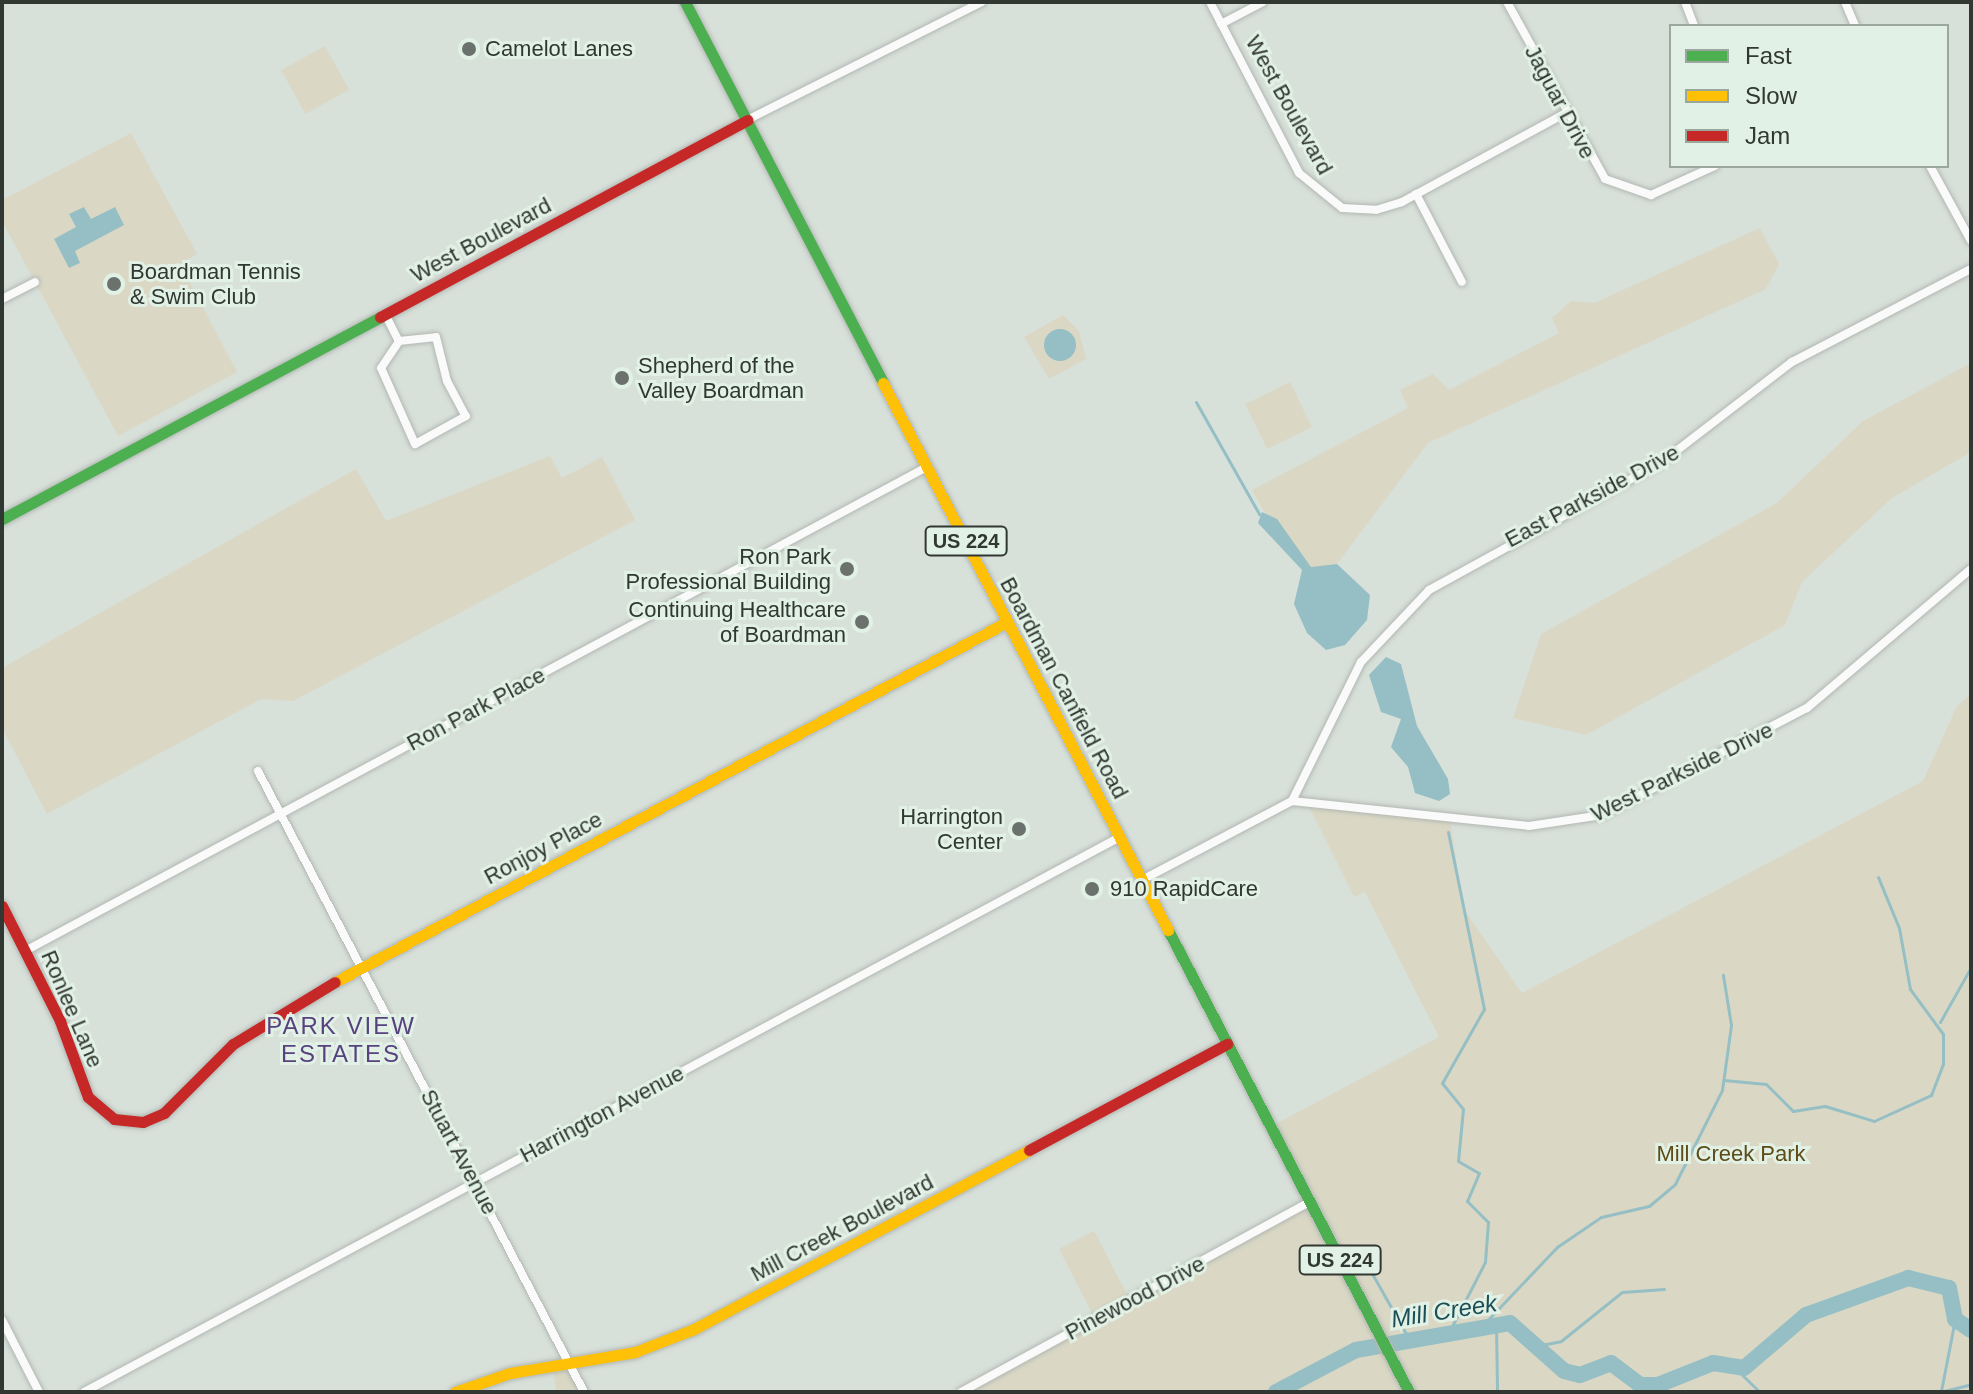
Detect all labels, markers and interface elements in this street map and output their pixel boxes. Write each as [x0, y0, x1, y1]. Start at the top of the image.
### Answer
legend [1669, 24, 1949, 168]
street label: West Boulevard [1240, 31, 1338, 179]
place label: Camelot Lanes [485, 36, 633, 62]
marker: Camelot Lanes [460, 40, 478, 58]
street label: Jaguar Drive [1519, 41, 1601, 163]
text: Fast [1745, 42, 1792, 69]
text: Slow [1745, 82, 1797, 109]
text: Jam [1745, 122, 1790, 149]
street label: West Boulevard [406, 192, 556, 288]
place label: Boardman Tennis & Swim Club [130, 258, 301, 310]
marker: Boardman Tennis & Swim Club [105, 275, 123, 293]
place label: Shepherd of the Valley Boardman [638, 352, 804, 404]
marker: Shepherd of the Valley Boardman [613, 369, 631, 387]
street label: East Parkside Drive [1501, 439, 1683, 553]
road number: US 224 [924, 525, 1008, 557]
place label: Ron Park Professional Building [626, 543, 831, 594]
marker: Ron Park Professional Building [838, 560, 856, 578]
street label: Boardman Canfield Road [994, 573, 1134, 803]
place label: Continuing Healthcare of Boardman [628, 596, 846, 648]
marker: Continuing Healthcare of Boardman [853, 613, 871, 631]
street label: Ron Park Place [402, 661, 550, 757]
street label: West Parkside Drive [1587, 717, 1777, 827]
place label: Harrington Center [900, 803, 1003, 854]
street label: Ronjoy Place [480, 806, 606, 890]
marker: Harrington Center [1010, 820, 1028, 838]
place label: 910 RapidCare [1110, 876, 1258, 902]
marker: 910 RapidCare [1081, 878, 1103, 900]
street label: Ronlee Lane [35, 946, 109, 1072]
district label: PARK VIEW ESTATES [266, 1012, 416, 1068]
street label: Harrington Avenue [515, 1059, 689, 1169]
street label: Stuart Avenue [415, 1084, 503, 1220]
park label: Mill Creek Park [1656, 1141, 1806, 1167]
street label: Mill Creek Boulevard [746, 1169, 938, 1287]
road number: US 224 [1298, 1244, 1382, 1276]
street label: Pinewood Drive [1061, 1250, 1209, 1346]
water label: Mill Creek [1389, 1288, 1499, 1334]

